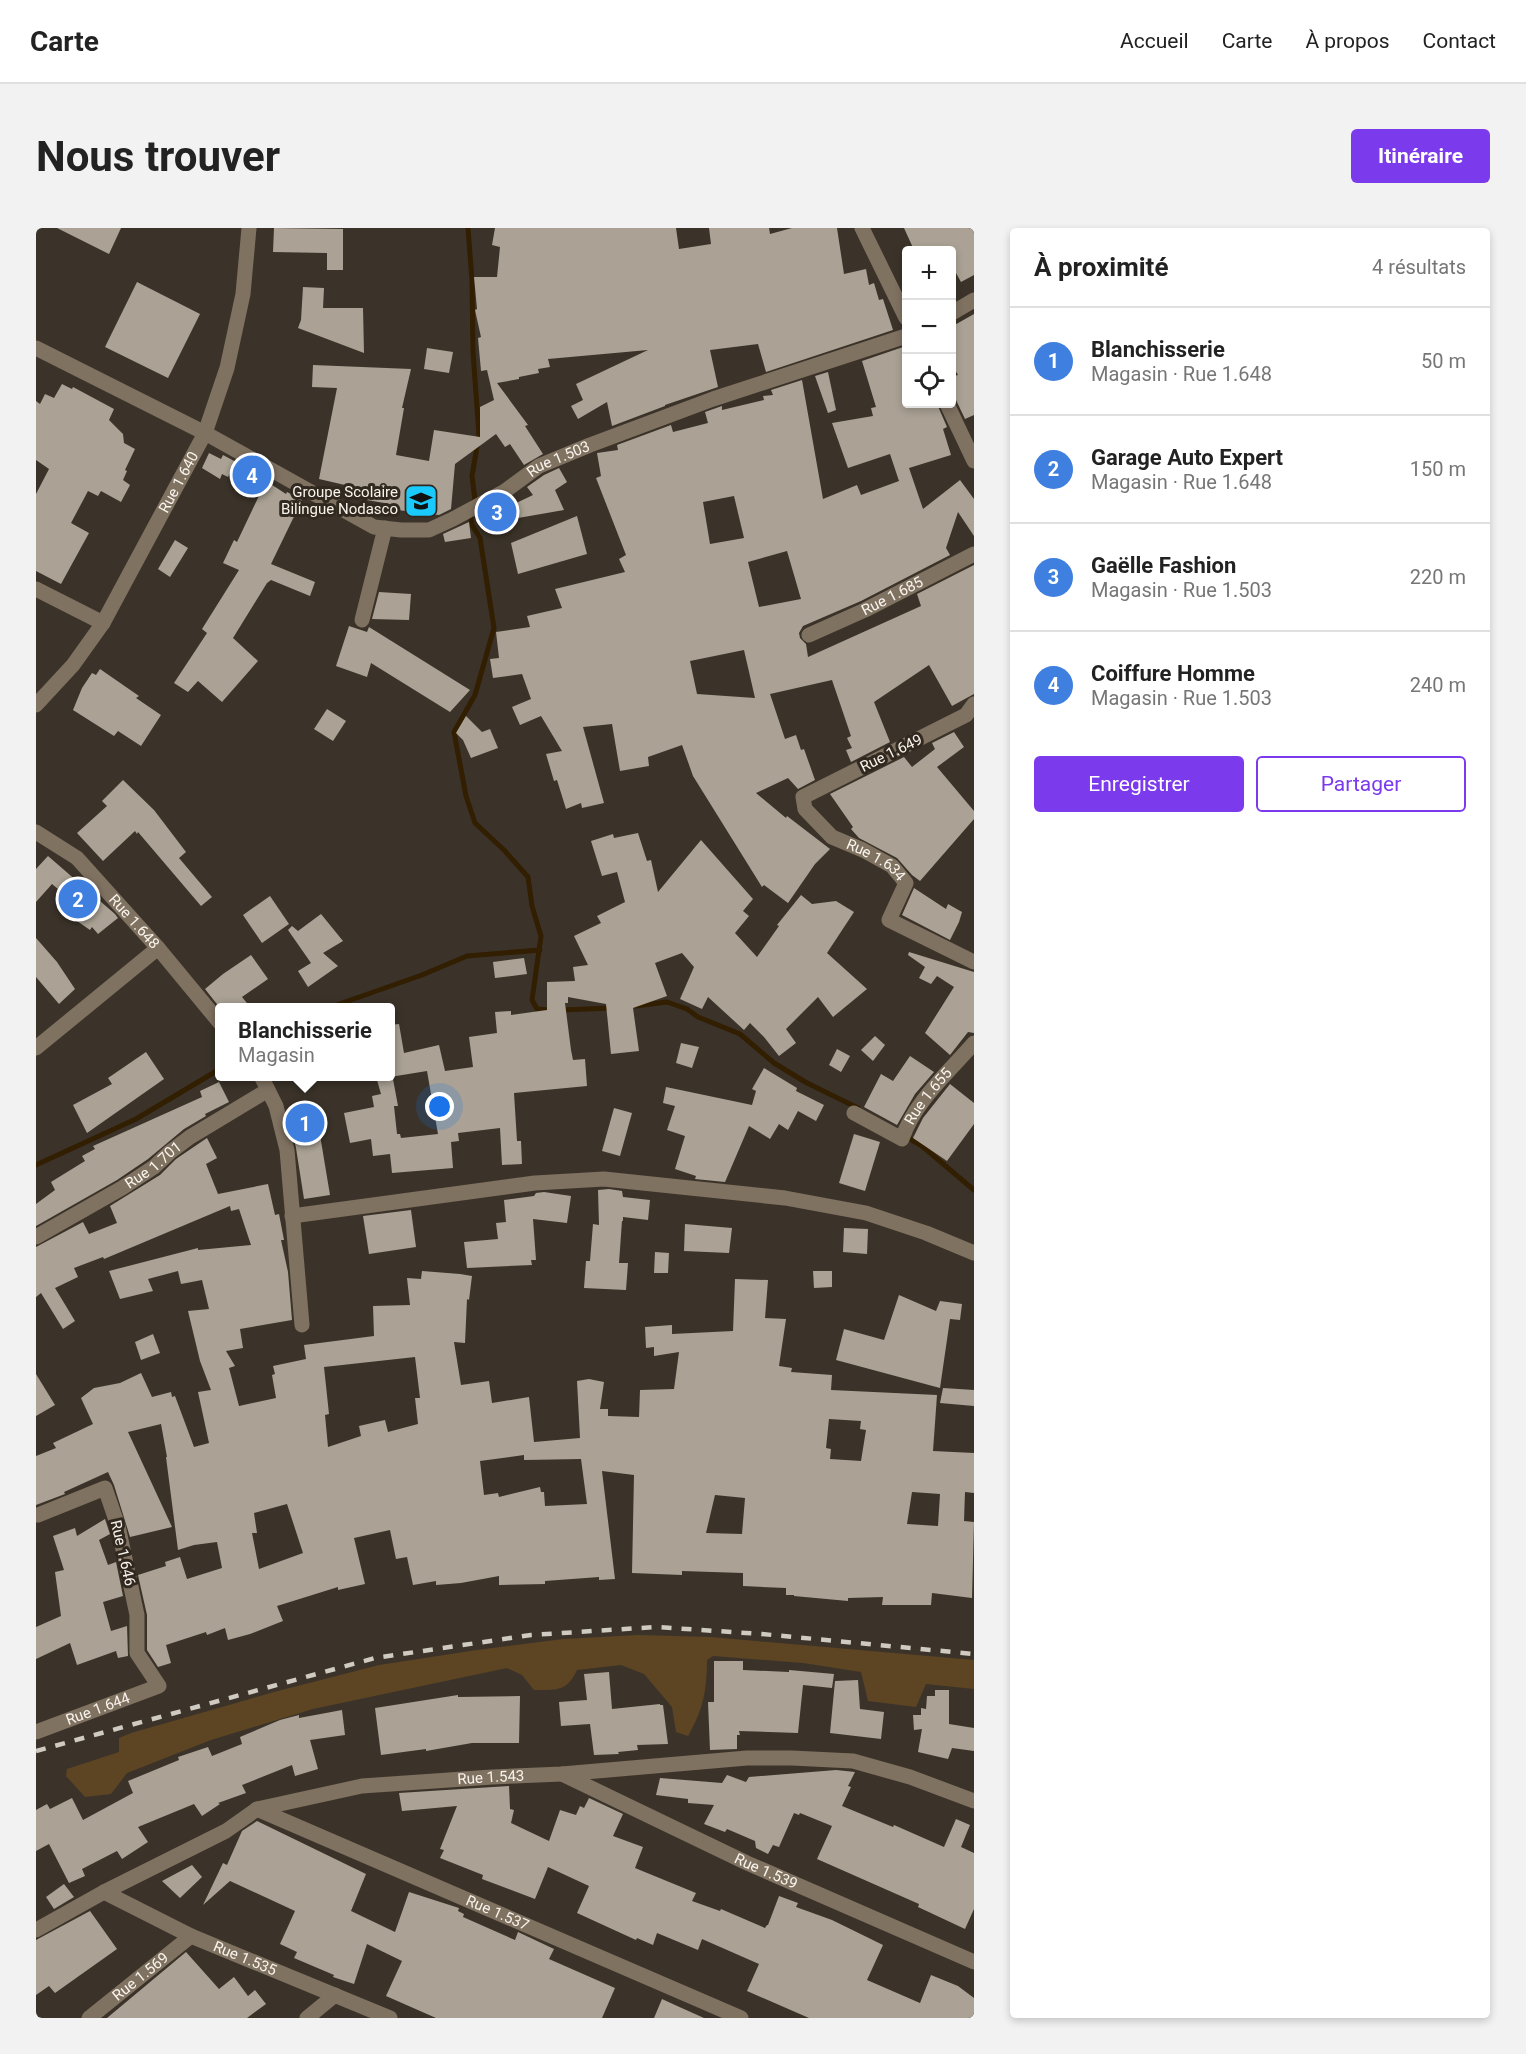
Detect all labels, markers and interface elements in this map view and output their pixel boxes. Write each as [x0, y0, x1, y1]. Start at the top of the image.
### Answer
text: Carte [30, 25, 99, 58]
text: Accueil [1120, 29, 1189, 53]
text: Carte [1222, 29, 1272, 53]
text: À propos [1305, 29, 1390, 53]
text: Contact [1423, 29, 1496, 53]
button: Itinéraire [1351, 129, 1490, 183]
text: Nous trouver [36, 132, 280, 181]
map controls [902, 246, 956, 408]
button: + [902, 246, 956, 300]
text: À proximité [1034, 252, 1168, 282]
text: 4 résultats [1372, 255, 1466, 279]
button: − [902, 300, 956, 354]
text: Blanchisserie [1091, 337, 1225, 362]
text: 1 [1048, 349, 1059, 373]
text: 50 m [1421, 349, 1466, 373]
button: locate [902, 354, 956, 408]
text: Magasin · Rue 1.648 [1091, 362, 1272, 386]
street label: Rue 1.503 [523, 437, 592, 481]
text: Garage Auto Expert [1091, 445, 1283, 470]
street label: Rue 1.640 [155, 448, 202, 516]
pin: 4 [232, 452, 272, 498]
text: 2 [1048, 457, 1059, 481]
text: 150 m [1410, 457, 1466, 481]
text: Magasin · Rue 1.648 [1091, 470, 1272, 494]
place label: Groupe Scolaire Bilingue Nodasco [281, 483, 398, 518]
school or university icon: Groupe Scolaire Bilingue Nodasco [403, 483, 439, 519]
pin: 3 [478, 490, 516, 534]
text: Gaëlle Fashion [1091, 553, 1236, 578]
text: 3 [1048, 565, 1059, 589]
text: 220 m [1410, 565, 1466, 589]
street label: Rue 1.685 [858, 573, 926, 619]
text: Magasin · Rue 1.503 [1091, 578, 1272, 602]
text: Coiffure Homme [1091, 661, 1255, 686]
text: 4 [1048, 673, 1059, 697]
text: 240 m [1410, 673, 1466, 697]
text: Magasin · Rue 1.503 [1091, 686, 1272, 710]
street label: Rue 1.649 [857, 730, 925, 776]
button: Enregistrer [1034, 756, 1244, 812]
button: Partager [1256, 756, 1466, 812]
street label: Rue 1.634 [844, 835, 910, 885]
pin: 2 [58, 876, 98, 922]
street label: Rue 1.648 [105, 891, 163, 952]
popup [215, 1003, 395, 1081]
text: Blanchisserie [238, 1018, 372, 1043]
text: Magasin [238, 1043, 315, 1067]
street label: Rue 1.655 [901, 1064, 956, 1128]
your location [425, 1092, 454, 1121]
pin: 1 [286, 1100, 324, 1146]
street label: Rue 1.701 [122, 1137, 185, 1192]
street label: Rue 1.646 [107, 1518, 139, 1588]
street label: Rue 1.644 [63, 1689, 133, 1729]
street label: Rue 1.543 [457, 1767, 525, 1788]
street label: Rue 1.539 [732, 1849, 800, 1893]
street label: Rue 1.537 [463, 1891, 532, 1934]
street label: Rue 1.535 [211, 1937, 279, 1979]
street label: Rue 1.569 [109, 1949, 172, 2005]

